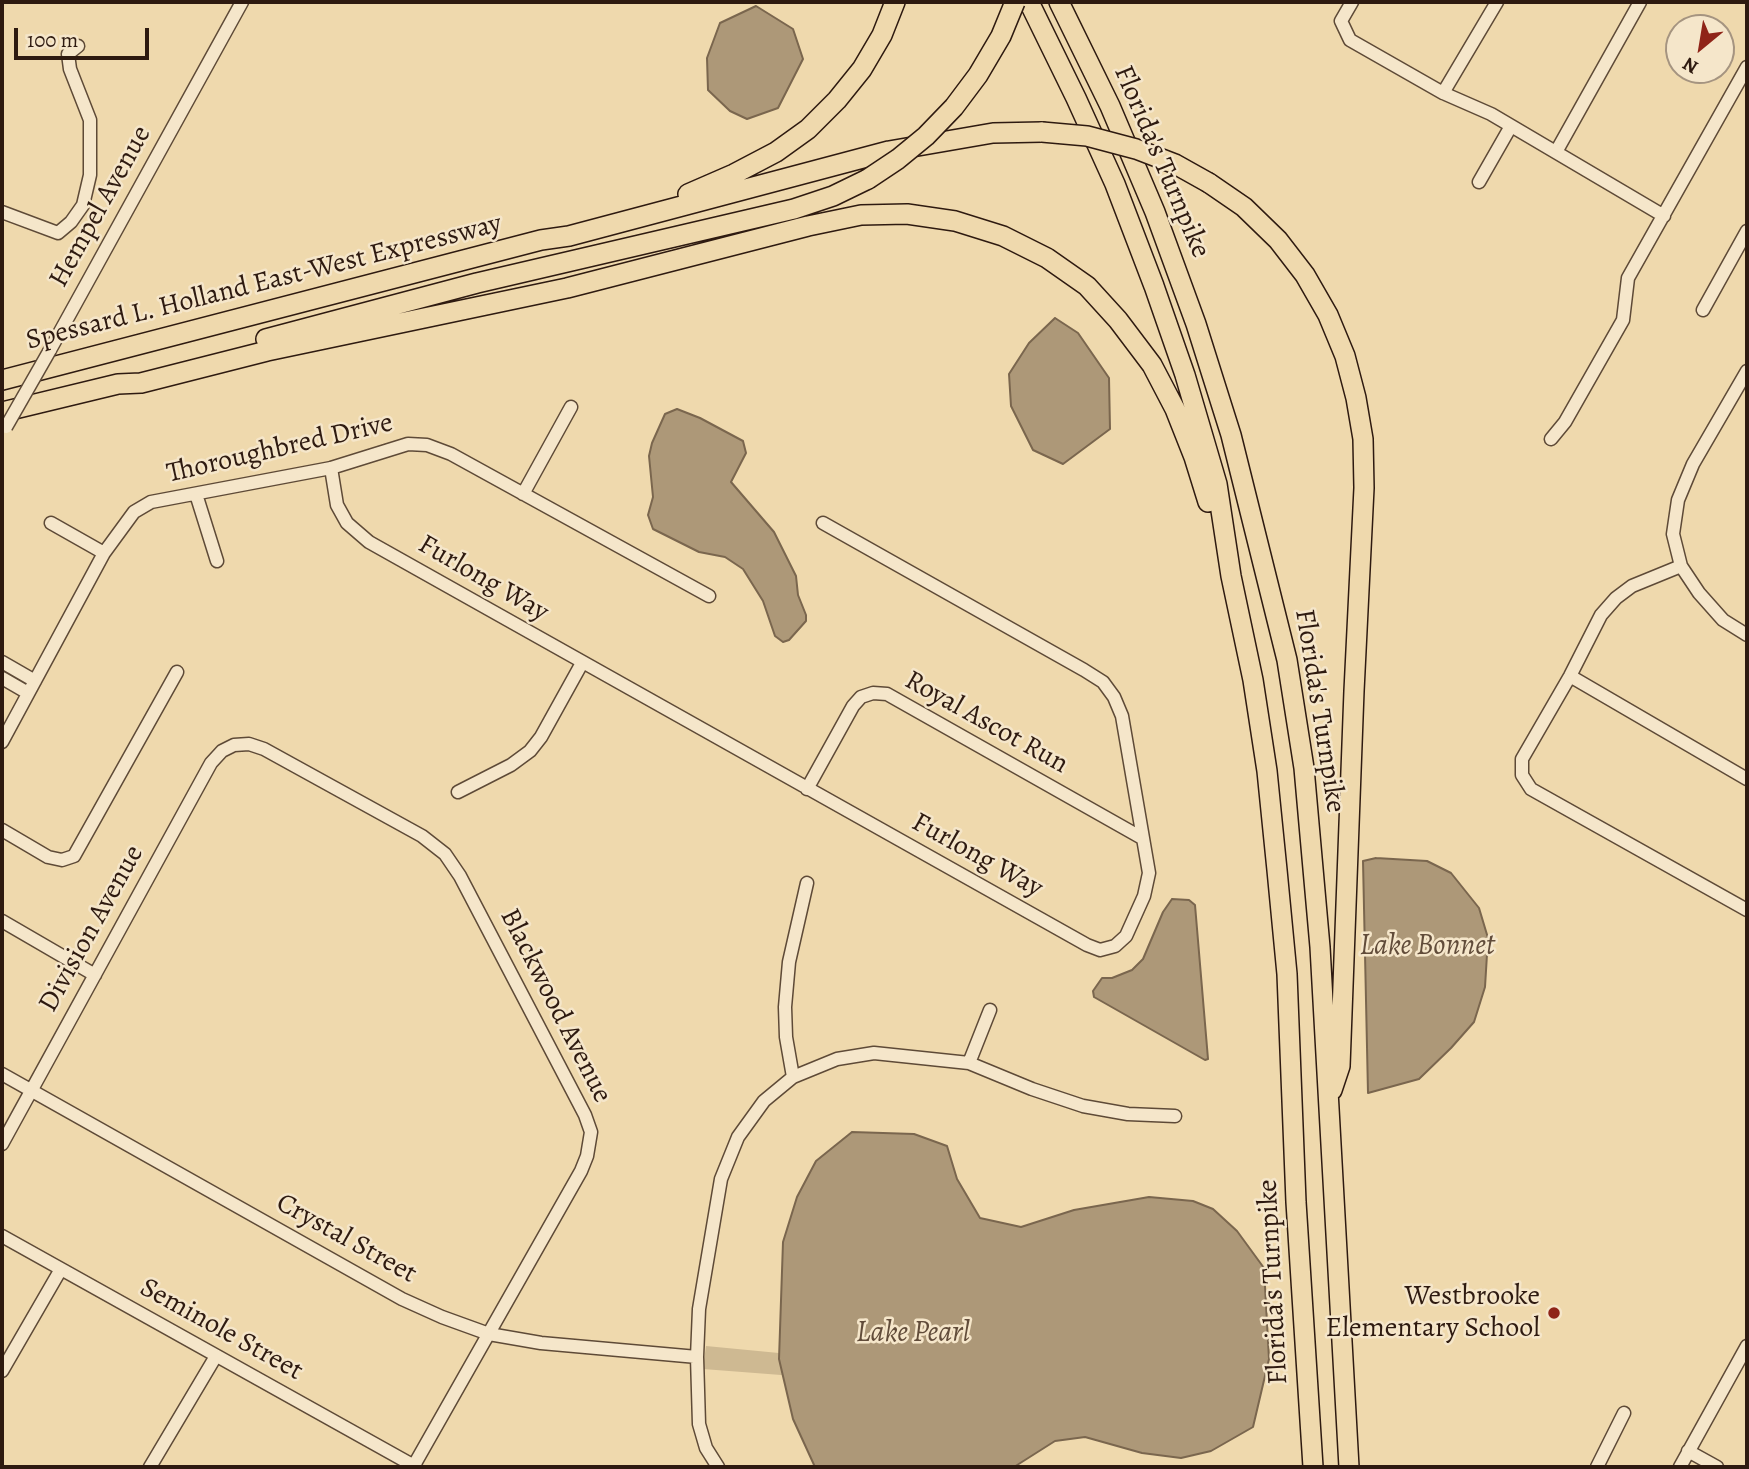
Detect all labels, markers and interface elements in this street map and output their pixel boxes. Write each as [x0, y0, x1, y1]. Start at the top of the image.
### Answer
scale bar [18, 14, 152, 58]
north arrow [1665, 14, 1735, 84]
text: 100 m [27, 26, 78, 54]
text: N [1678, 51, 1703, 80]
street label: Florida's Turnpike [1105, 61, 1217, 263]
street label: Hempel Avenue [43, 120, 159, 294]
street label: Spessard L. Holland East-West Expressway [23, 208, 505, 358]
street label: Thoroughbred Drive [164, 407, 396, 491]
street label: Furlong Way [412, 528, 554, 630]
street label: Florida's Turnpike [1286, 607, 1352, 815]
street label: Royal Ascot Run [898, 664, 1074, 782]
street label: Furlong Way [906, 806, 1048, 906]
street label: Division Avenue [32, 840, 152, 1018]
street label: Blackwood Avenue [492, 903, 618, 1109]
water label: Lake Bonnet [1359, 929, 1495, 965]
street label: Florida's Turnpike [1252, 1178, 1296, 1386]
street label: Crystal Street [270, 1187, 422, 1291]
street label: Seminole Street [134, 1271, 308, 1389]
place label: Westbrooke Elementary School [1326, 1280, 1540, 1346]
marker: Westbrooke Elementary School [1546, 1305, 1562, 1321]
water label: Lake Pearl [856, 1316, 970, 1352]

